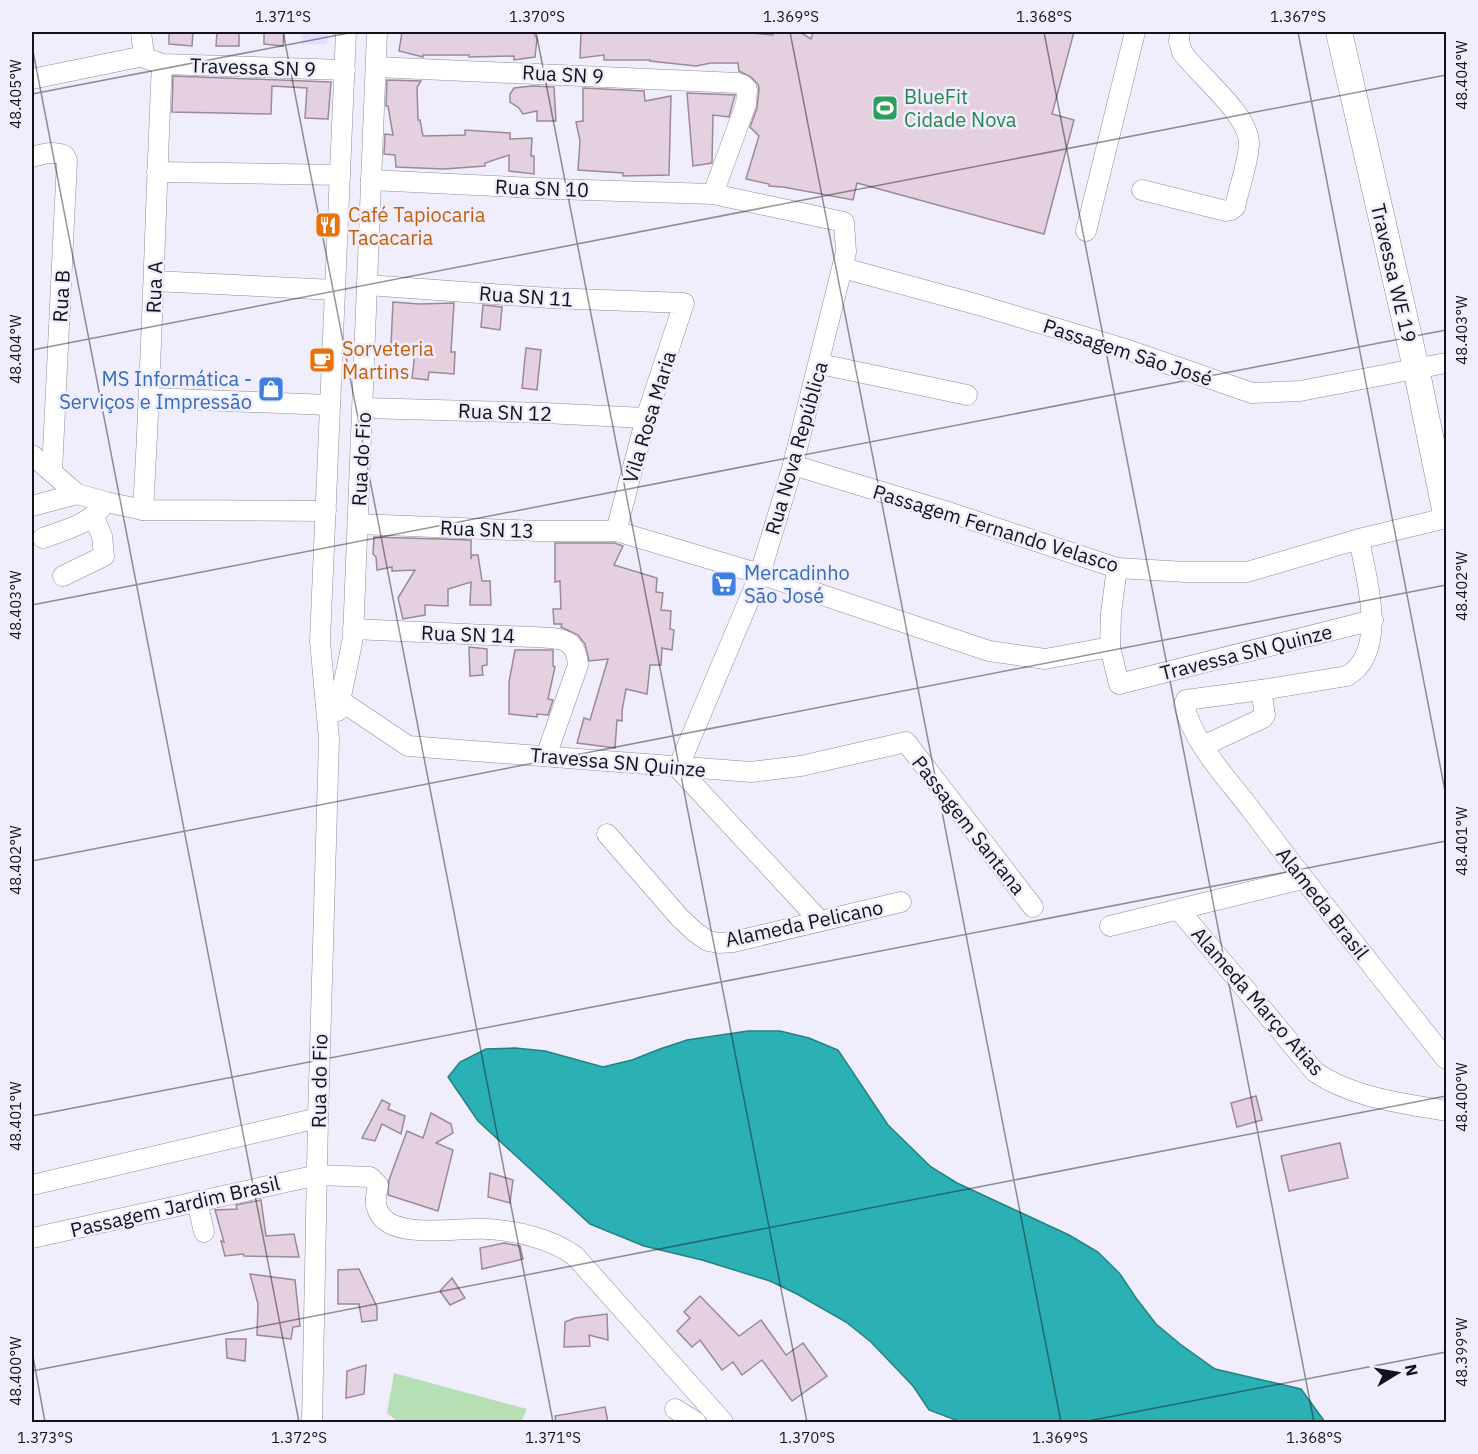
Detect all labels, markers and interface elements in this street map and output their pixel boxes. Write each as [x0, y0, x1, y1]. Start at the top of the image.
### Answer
text: 1.371°S [255, 7, 311, 26]
text: 1.370°S [509, 7, 565, 26]
text: 1.369°S [763, 7, 819, 26]
text: 1.368°S [1016, 7, 1072, 26]
text: 1.367°S [1270, 7, 1326, 26]
text: 48.404°W [1452, 40, 1471, 110]
street label: Travessa SN 9 [189, 51, 317, 83]
street label: Rua SN 9 [521, 58, 605, 90]
text: 48.405°W [6, 59, 25, 129]
place label: BlueFit Cidade Nova [904, 83, 1017, 133]
sports icon: BlueFit Cidade Nova [870, 93, 900, 123]
street label: Rua SN 10 [495, 173, 589, 203]
place label: Café Tapiocaria Tacacaria [348, 201, 486, 251]
street label: Travessa WE 19 [1365, 201, 1423, 345]
restaurant icon: Café Tapiocaria Tacacaria [313, 210, 343, 240]
street label: Rua A [140, 260, 168, 314]
street label: Rua B [46, 269, 76, 323]
street label: Rua SN 11 [478, 279, 574, 313]
text: 48.403°W [1452, 295, 1471, 365]
street label: Passagem São José [1040, 312, 1216, 392]
text: 48.404°W [6, 314, 25, 384]
place label: Sorveteria Martins [342, 335, 434, 385]
cafe icon: Sorveteria Martins [307, 345, 337, 375]
street label: Vila Rosa Maria [616, 347, 682, 486]
street label: Rua Nova República [758, 358, 834, 538]
place label: MS Informática - Serviços e Impressão [59, 365, 252, 415]
shop icon: MS Informática - Serviços e Impressão [256, 374, 286, 404]
street label: Rua SN 12 [458, 397, 552, 427]
street label: Rua do Fio [345, 411, 377, 507]
street label: Passagem Fernando Velasco [870, 478, 1122, 578]
street label: Rua SN 13 [440, 514, 534, 544]
text: 48.402°W [1452, 551, 1471, 621]
place label: Mercadinho São José [744, 559, 850, 609]
supermarket icon: Mercadinho São José [709, 569, 739, 599]
text: 48.403°W [6, 570, 25, 640]
street label: Travessa SN Quinze [1157, 618, 1335, 686]
street label: Rua SN 14 [421, 619, 515, 649]
street label: Travessa SN Quinze [529, 741, 707, 783]
street label: Passagem Santana [906, 750, 1032, 900]
text: 48.401°W [1452, 806, 1471, 876]
text: 48.402°W [6, 825, 25, 895]
street label: Alameda Brasil [1271, 841, 1375, 965]
street label: Alameda Pelicano [723, 893, 885, 953]
street label: Alameda Março Atias [1186, 921, 1330, 1081]
street label: Rua do Fio [305, 1034, 333, 1128]
text: 48.400°W [1452, 1062, 1471, 1132]
text: 48.401°W [6, 1081, 25, 1151]
street label: Passagem Jardim Brasil [68, 1169, 282, 1243]
text: 48.399°W [1452, 1317, 1471, 1387]
text: 48.400°W [6, 1336, 25, 1406]
north arrow [1367, 1343, 1427, 1403]
text: N [1401, 1363, 1423, 1378]
text: 1.373°S [17, 1428, 73, 1447]
text: 1.372°S [271, 1428, 327, 1447]
text: 1.371°S [525, 1428, 581, 1447]
text: 1.370°S [779, 1428, 835, 1447]
text: 1.369°S [1032, 1428, 1088, 1447]
text: 1.368°S [1286, 1428, 1342, 1447]

